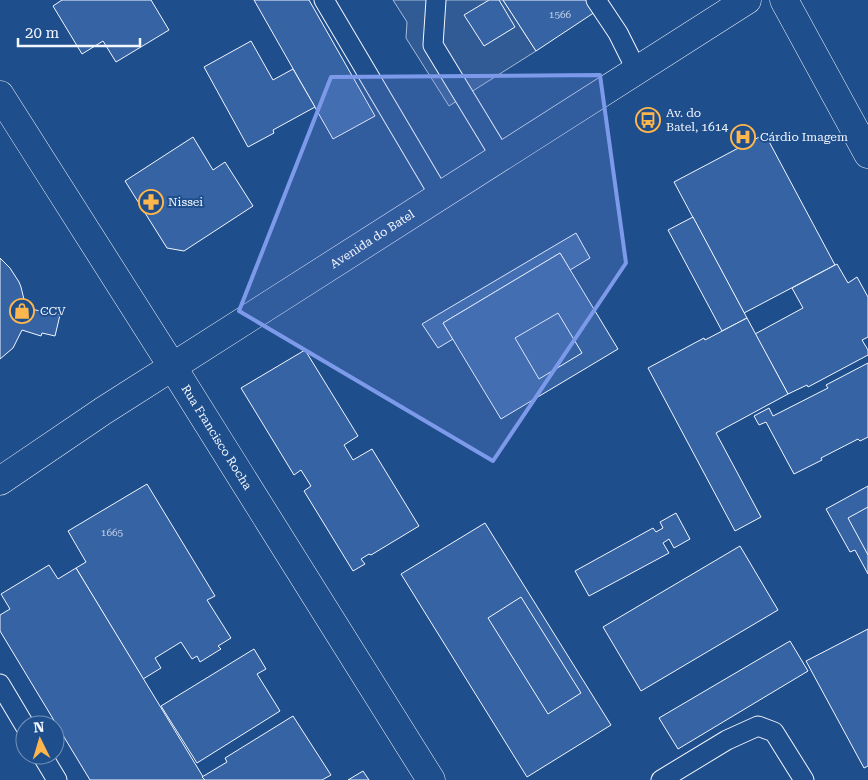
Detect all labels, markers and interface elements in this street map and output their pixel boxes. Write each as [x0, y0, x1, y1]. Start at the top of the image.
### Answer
house number: 1566 [549, 9, 572, 20]
scale bar [18, 15, 140, 47]
text: 20 m [25, 24, 60, 42]
place label: Av. do Batel, 1614 [666, 106, 728, 134]
bus stop icon: Av. do Batel, 1614 [635, 107, 661, 133]
hospital icon: Cárdio Imagem [730, 124, 756, 150]
place label: Cárdio Imagem [760, 130, 848, 144]
pharmacy icon: Nissei [138, 189, 164, 215]
place label: Nissei [168, 195, 203, 209]
street label: Avenida do Batel [328, 207, 417, 271]
shop icon: CCV [9, 298, 35, 324]
place label: CCV [40, 304, 66, 318]
street label: Rua Francisco Rocha [178, 382, 255, 493]
house number: 1665 [101, 527, 124, 538]
north arrow [15, 715, 65, 765]
text: N [33, 719, 45, 735]

